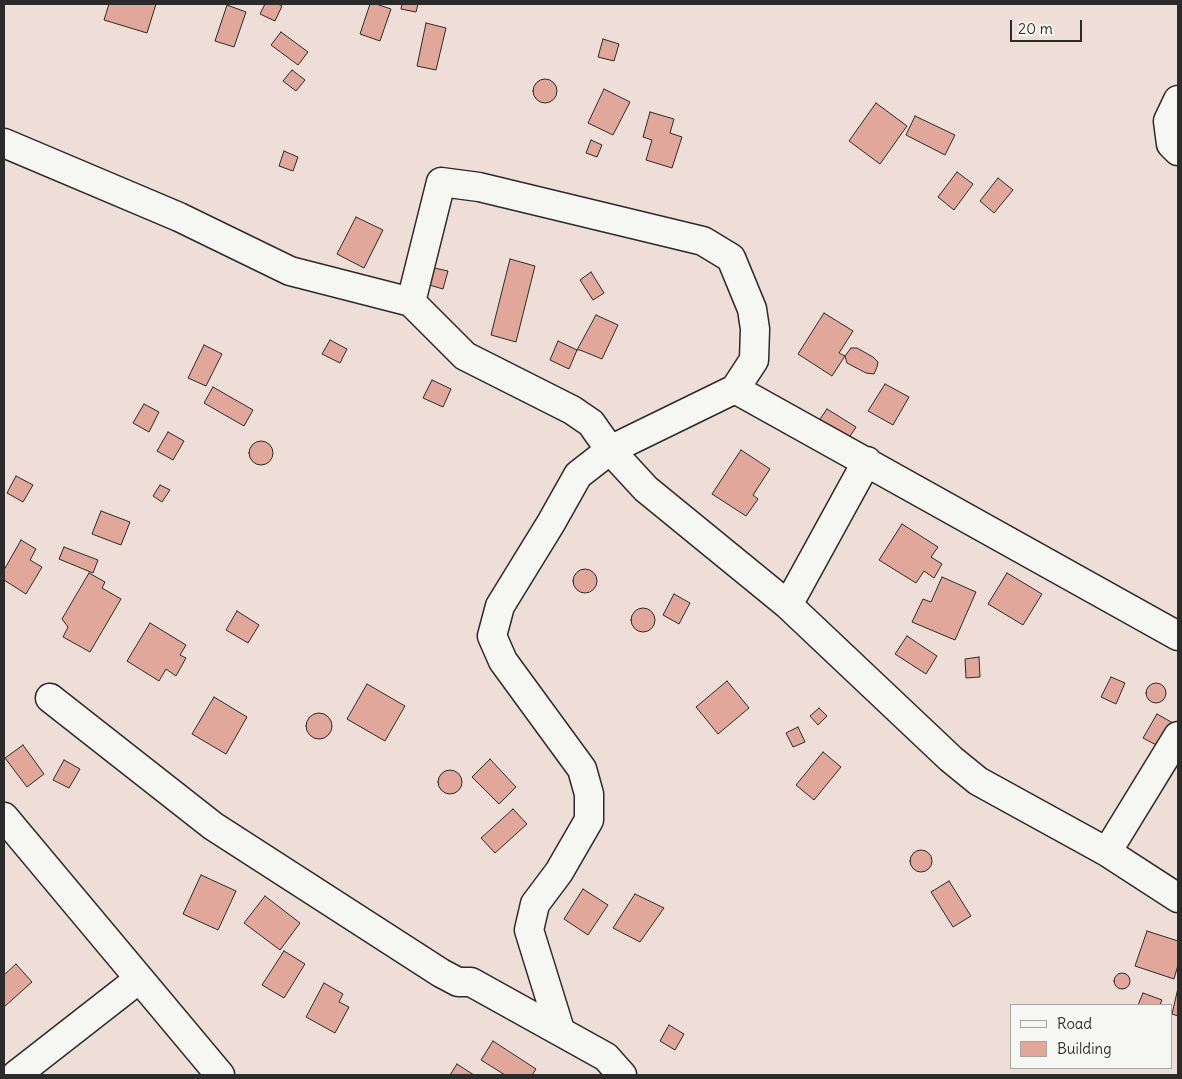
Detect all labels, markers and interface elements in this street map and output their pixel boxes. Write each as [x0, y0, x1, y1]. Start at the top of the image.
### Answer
scale bar [1012, 10, 1084, 42]
text: 20 m [1018, 19, 1053, 38]
legend [1010, 1004, 1172, 1069]
text: Road [1057, 1014, 1092, 1033]
text: Building [1057, 1039, 1112, 1058]

